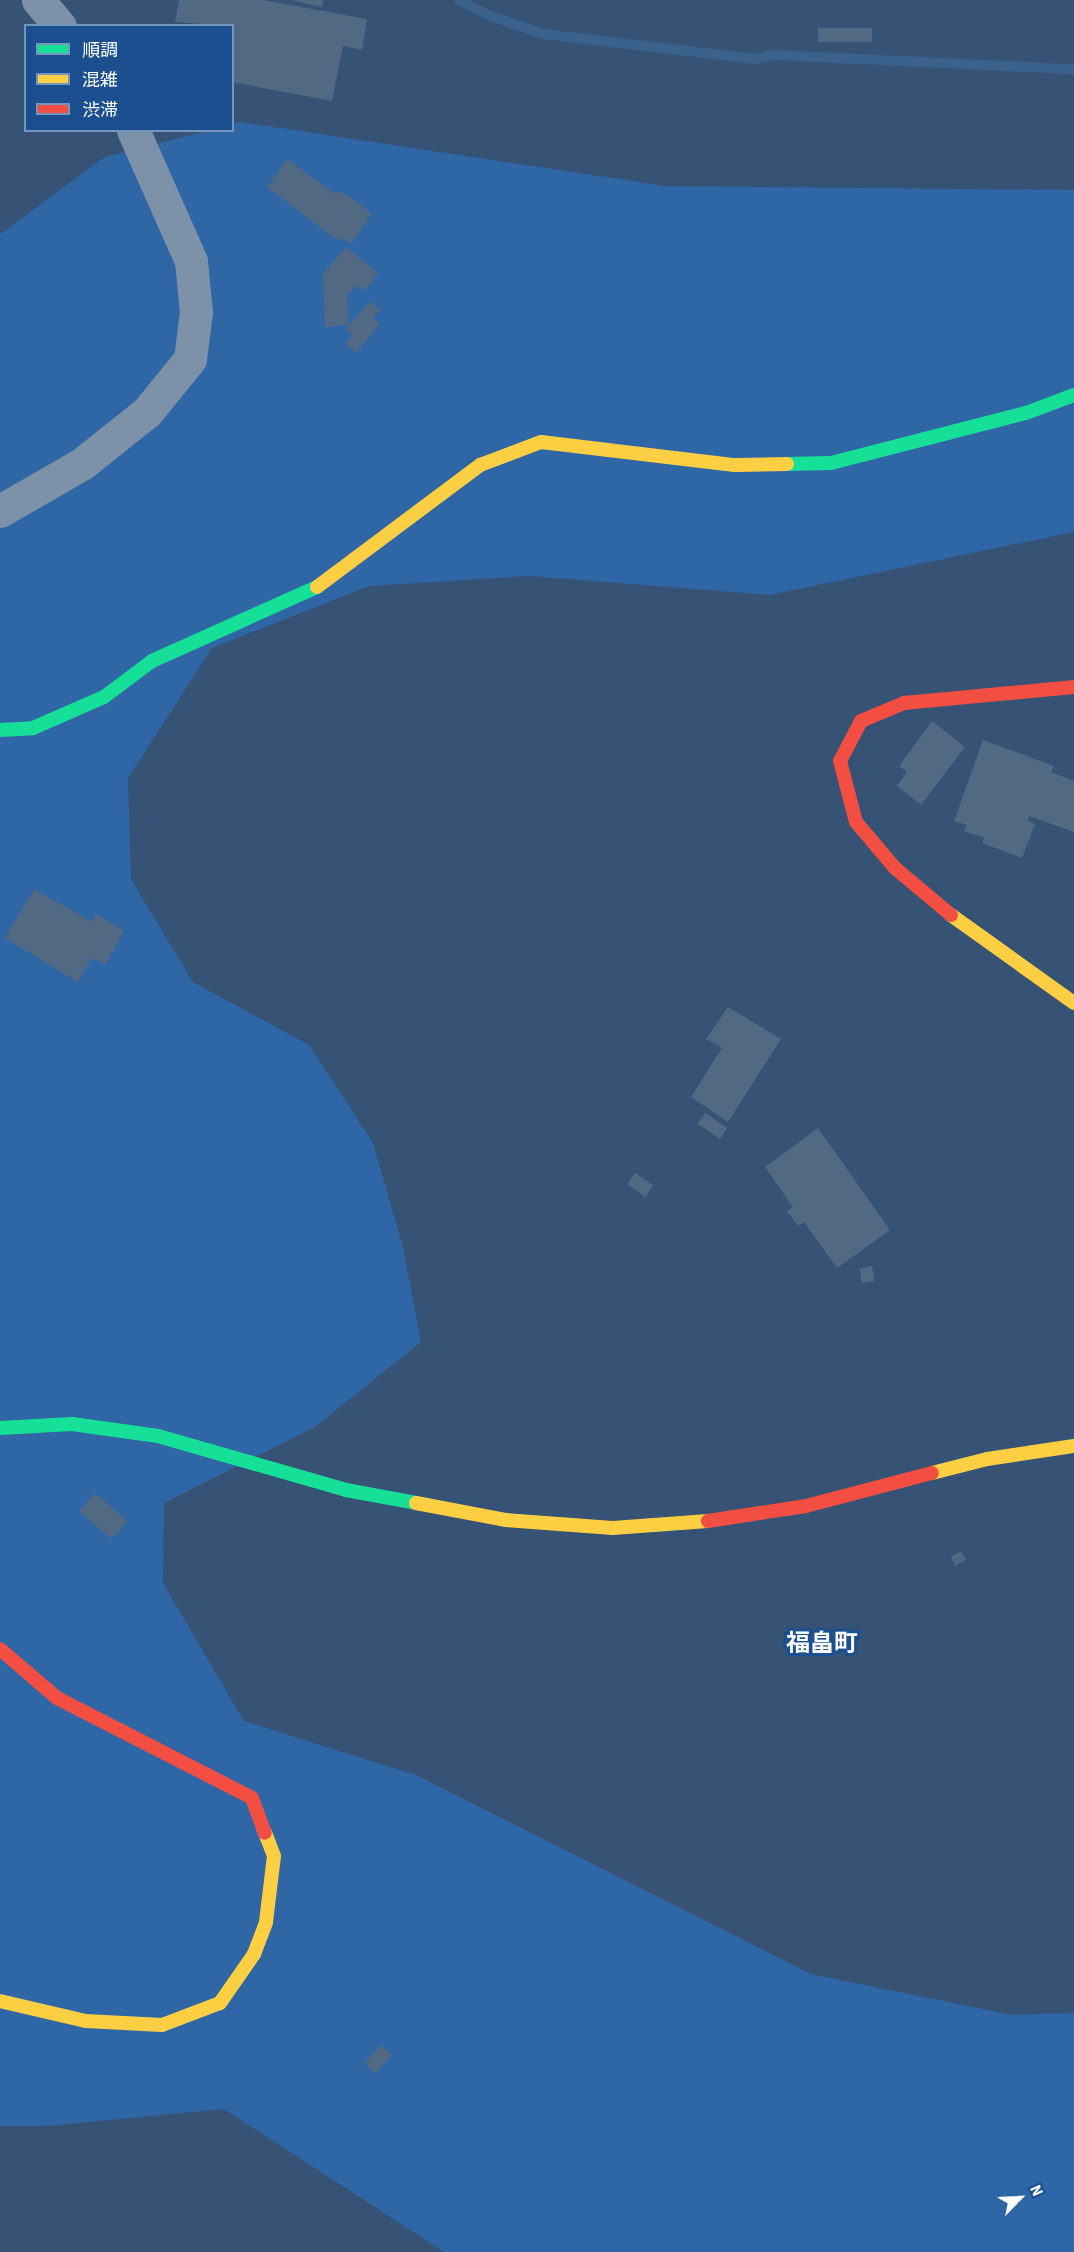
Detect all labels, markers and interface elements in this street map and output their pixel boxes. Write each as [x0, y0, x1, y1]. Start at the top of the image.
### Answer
legend [24, 24, 234, 132]
text: 順調 [82, 38, 118, 63]
text: 混雑 [82, 68, 118, 93]
text: 渋滞 [82, 98, 118, 123]
district label: 福畠町 [786, 1630, 858, 1658]
north arrow [990, 2168, 1050, 2228]
text: N [1024, 2181, 1049, 2200]

